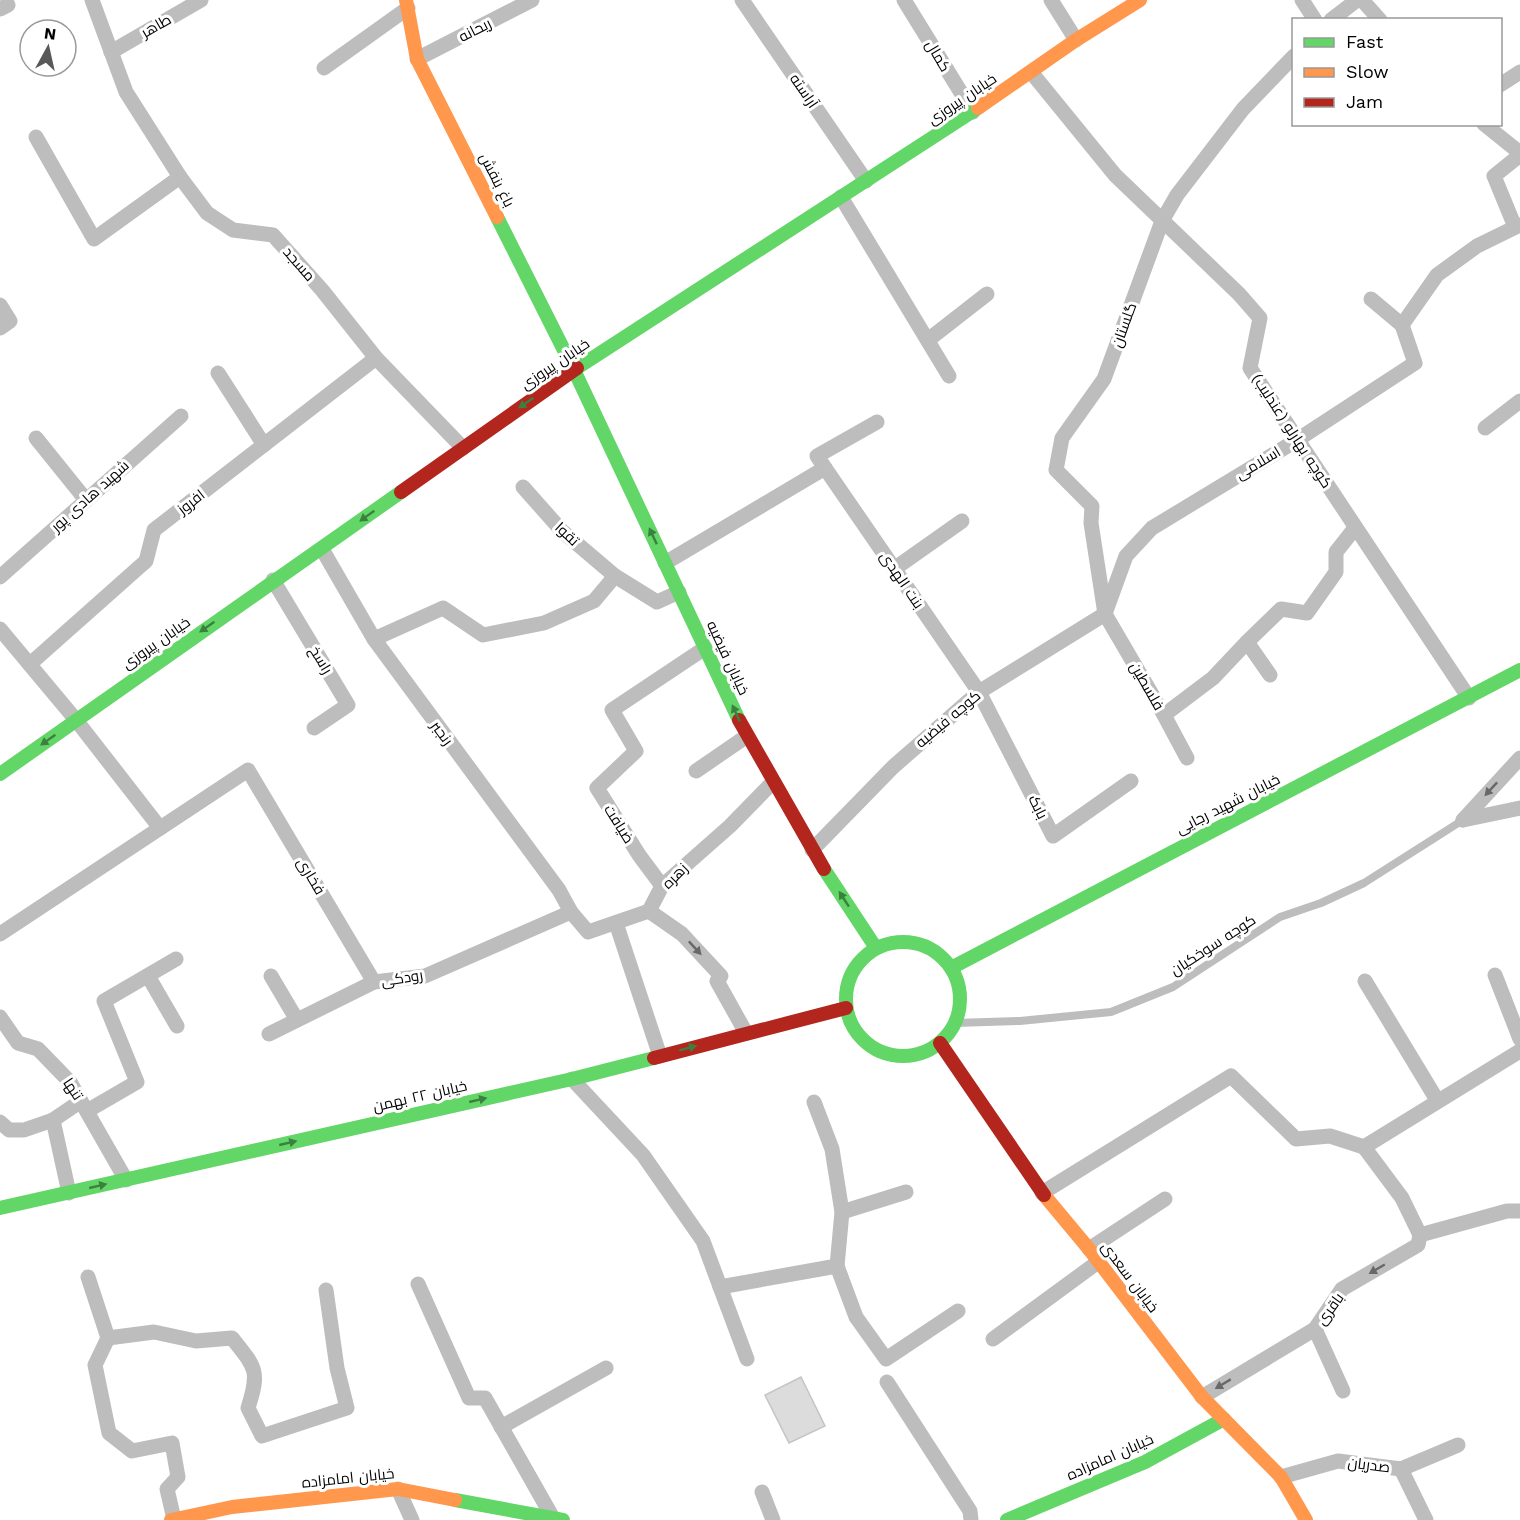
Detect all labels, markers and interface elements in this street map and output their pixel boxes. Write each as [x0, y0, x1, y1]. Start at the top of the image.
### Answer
street label: طاهر [137, 10, 174, 42]
street label: ریحانه [456, 14, 494, 46]
north arrow [18, 18, 78, 78]
legend [1292, 18, 1502, 126]
text: N [43, 23, 57, 44]
text: Fast [1346, 31, 1384, 52]
street label: کمال [922, 37, 954, 75]
text: Slow [1346, 61, 1389, 82]
street label: خیابان پیروزی [924, 69, 1000, 129]
street label: آراسته [786, 70, 822, 112]
text: Jam [1346, 91, 1383, 112]
street label: باغ بنفش [474, 150, 518, 211]
street label: مسجد [279, 243, 319, 285]
street label: گلستان [1108, 300, 1141, 350]
street label: خیابان پیروزی [517, 334, 593, 394]
street label: کوچه بهارلو (عندلیب) [1247, 370, 1336, 492]
one-way arrow [519, 397, 535, 409]
street label: اسلامی [1232, 443, 1284, 484]
street label: شهید هادی پور [47, 456, 133, 537]
street label: افروز [173, 486, 208, 519]
one-way arrow [360, 510, 376, 522]
street label: تقوا [551, 518, 583, 550]
one-way arrow [648, 528, 657, 545]
street label: بنت الهدی [875, 548, 928, 613]
street label: خیابان پیروزی [118, 613, 194, 674]
street label: خیابان فیضیه [702, 618, 753, 699]
one-way arrow [200, 621, 216, 633]
street label: راسخ [304, 643, 336, 678]
street label: فلسطین [1125, 659, 1168, 714]
street label: کوچه فیضیه [912, 687, 985, 752]
one-way arrow [731, 704, 740, 721]
street label: رنجبر [427, 716, 457, 749]
one-way arrow [40, 734, 56, 746]
street label: خیابان شهید رجایی [1173, 770, 1284, 839]
one-way arrow [1484, 782, 1498, 797]
street label: بابک [1024, 792, 1052, 822]
street label: ضیافت [600, 801, 638, 847]
street label: فخاری [292, 854, 329, 898]
street label: زهره [658, 859, 692, 893]
one-way arrow [839, 891, 850, 907]
street label: کوچه سوخکیان [1167, 911, 1260, 980]
one-way arrow [688, 940, 701, 955]
street label: رودکی [380, 966, 424, 991]
one-way arrow [679, 1043, 697, 1053]
street label: تنها [58, 1075, 87, 1104]
street label: خیابان ۲۲ بهمن [371, 1076, 469, 1117]
one-way arrow [469, 1095, 488, 1104]
one-way arrow [279, 1138, 298, 1147]
one-way arrow [89, 1181, 108, 1190]
street label: خیابان سعدی [1097, 1238, 1162, 1317]
one-way arrow [1369, 1264, 1385, 1275]
street label: باقری [1312, 1289, 1349, 1329]
one-way arrow [1215, 1379, 1231, 1390]
street label: خیابان امامزاده [1064, 1430, 1157, 1485]
street label: صدریان [1347, 1453, 1391, 1478]
street label: خیابان امامزاده [301, 1464, 395, 1493]

